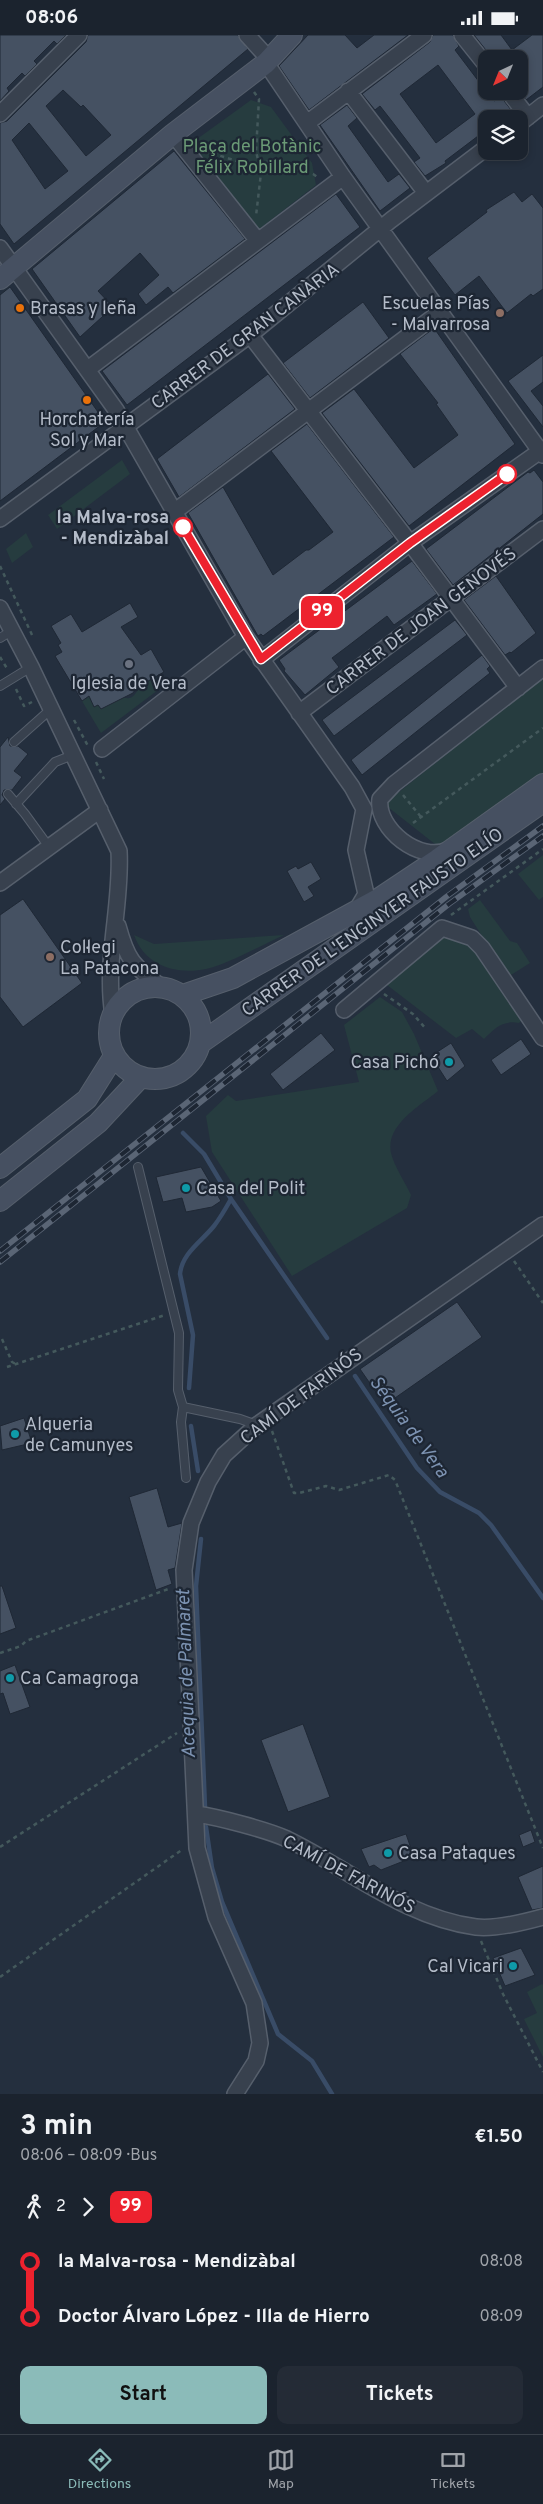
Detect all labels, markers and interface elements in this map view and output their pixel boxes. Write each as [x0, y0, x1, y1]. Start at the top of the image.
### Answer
text: 08:06 [25, 6, 78, 30]
north arrow [478, 50, 528, 100]
map controls [478, 50, 528, 160]
button: layers [478, 110, 528, 160]
park label: Plaça del Botànic Félix Robillard [183, 136, 321, 180]
street label: CARRER DE GRAN CANÀRIA [146, 257, 345, 416]
place label: Escuelas Pías - Malvarrosa [382, 293, 490, 337]
place label: Brasas y leña [30, 298, 136, 321]
marker: Brasas y leña [14, 302, 26, 314]
marker: Escuelas Pías - Malvarrosa [494, 307, 506, 319]
marker: Horchatería Sol y Mar [81, 394, 93, 406]
place label: Horchatería Sol y Mar [39, 409, 135, 453]
unlabelled marker [497, 464, 517, 484]
place label: la Malva-rosa - Mendizàbal [57, 507, 169, 551]
marker: la Malva-rosa - Mendizàbal [173, 517, 193, 537]
street label: CARRER DE JOAN GENOVÉS [321, 541, 522, 701]
line badge: 99 [300, 596, 344, 628]
text: 99 [311, 600, 333, 623]
marker: Iglesia de Vera [123, 658, 135, 670]
place label: Iglesia de Vera [71, 673, 187, 696]
street label: CARRER DE L'ENGINYER FAUSTO ELÍO [236, 822, 508, 1023]
place label: Col·legi La Patacona [60, 937, 159, 981]
marker: Col·legi La Patacona [44, 951, 56, 963]
place label: Casa Pichó [351, 1052, 439, 1075]
marker: Casa Pichó [443, 1056, 455, 1068]
place label: Casa del Polit [196, 1178, 305, 1201]
marker: Casa del Polit [180, 1182, 192, 1194]
street label: CAMÍ DE FARINÓS [235, 1342, 368, 1451]
water label: Séquia de Vera [363, 1371, 454, 1483]
place label: Alqueria de Camunyes [25, 1414, 133, 1458]
marker: Alqueria de Camunyes [9, 1428, 21, 1440]
water label: Acequia de Palmaret [172, 1588, 202, 1759]
place label: Ca Camagroga [20, 1668, 139, 1691]
marker: Ca Camagroga [4, 1672, 16, 1684]
street label: CAMÍ DE FARINÓS [278, 1829, 420, 1920]
place label: Casa Pataques [398, 1843, 516, 1866]
marker: Casa Pataques [382, 1847, 394, 1859]
place label: Cal Vicari [427, 1956, 503, 1979]
marker: Cal Vicari [507, 1960, 519, 1972]
text: 3 min [20, 2109, 93, 2145]
text: €1.50 [475, 2125, 523, 2149]
text: 08:06 – 08:09 · Bus [20, 2146, 157, 2166]
icon: walk [20, 2193, 48, 2221]
icon: forward [74, 2193, 102, 2221]
text: 99 [120, 2195, 142, 2218]
text: 2 [56, 2197, 66, 2217]
text: la Malva-rosa - Mendizàbal [58, 2250, 296, 2274]
text: 08:08 [479, 2252, 523, 2272]
text: Doctor Álvaro López - Illa de Hierro [58, 2305, 370, 2329]
text: 08:09 [480, 2307, 523, 2327]
button: Start [20, 2366, 267, 2424]
button: Tickets [277, 2366, 523, 2424]
tab: Directions [68, 2446, 131, 2493]
tab: Map [267, 2446, 295, 2493]
tab: Tickets [430, 2446, 475, 2493]

